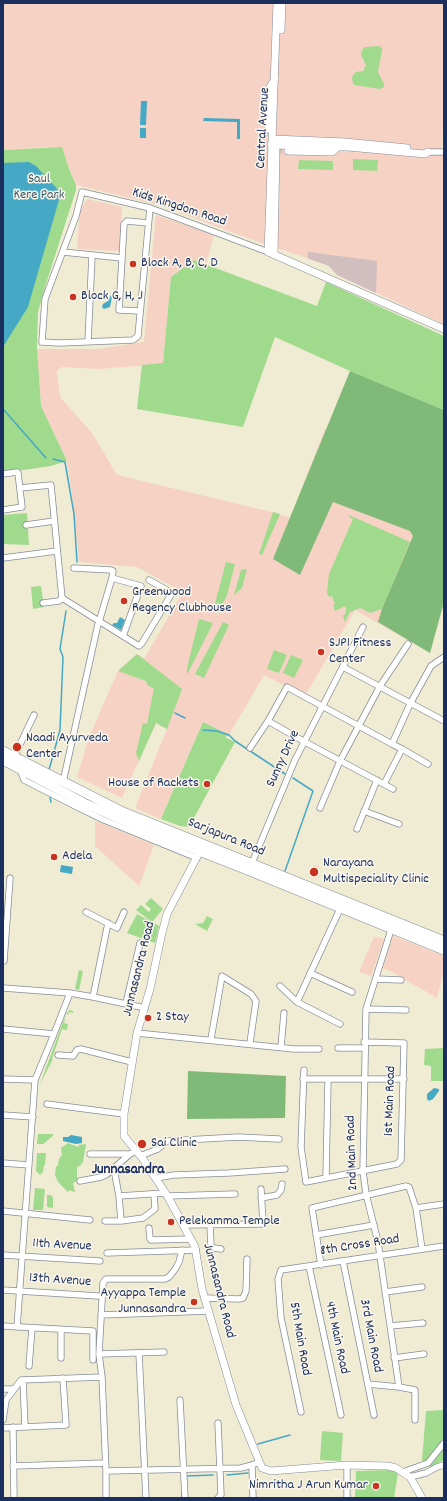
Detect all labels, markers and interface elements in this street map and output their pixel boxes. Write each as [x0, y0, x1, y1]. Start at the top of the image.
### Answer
street label: Central Avenue [253, 87, 275, 169]
park label: Saul Kere Park [13, 172, 65, 204]
street label: Kids Kingdom Road [130, 185, 228, 231]
place label: Block A, B, C, D [141, 256, 218, 272]
marker: Block A, B, C, D [128, 259, 138, 269]
place label: Block G, H, J [81, 289, 143, 305]
marker: Block G, H, J [68, 292, 78, 302]
place label: Greenwood Regency Clubhouse [132, 585, 231, 618]
marker: Greenwood Regency Clubhouse [119, 596, 129, 606]
place label: SJP1 Fitness Center [329, 636, 391, 668]
marker: SJP1 Fitness Center [316, 647, 326, 657]
street label: Sunny Drive [263, 728, 305, 790]
place label: Naadi Ayurveda Center [26, 731, 108, 764]
marker: Naadi Ayurveda Center [11, 741, 23, 753]
place label: House of Rackets [108, 776, 199, 792]
marker: House of Rackets [202, 779, 212, 789]
street label: Sarjapura Road [185, 815, 267, 861]
place label: Adela [62, 849, 92, 865]
marker: Adela [49, 852, 59, 862]
place label: Narayana Multispeciality Clinic [323, 856, 429, 888]
marker: Narayana Multispeciality Clinic [308, 866, 320, 878]
street label: Junnasandra Road [120, 920, 160, 1018]
place label: 2 Stay [156, 1010, 189, 1026]
marker: 2 Stay [143, 1013, 153, 1023]
street label: 1st Main Road [381, 1065, 401, 1137]
street label: 2nd Main Road [343, 1115, 363, 1191]
place label: Sai Clinic [151, 1136, 197, 1152]
marker: Sai Clinic [136, 1138, 148, 1150]
district label: Junnasandra [92, 1162, 164, 1180]
place label: Pelekamma Temple [179, 1214, 280, 1230]
marker: Pelekamma Temple [166, 1217, 176, 1227]
street label: 8th Cross Road [319, 1231, 401, 1261]
street label: 11th Avenue [32, 1236, 92, 1256]
street label: Junnasandra Road [198, 1242, 238, 1340]
street label: 13th Avenue [28, 1270, 92, 1292]
place label: Ayyappa Temple Junnasandra [100, 1286, 186, 1318]
marker: Ayyappa Temple Junnasandra [189, 1297, 199, 1307]
street label: 3rd Main Road [355, 1298, 385, 1374]
street label: 4th Main Road [320, 1300, 352, 1376]
street label: 5th Main Road [284, 1301, 314, 1377]
place label: Nimritha J Arun Kumar [249, 1478, 368, 1494]
marker: Nimritha J Arun Kumar [371, 1481, 381, 1491]

